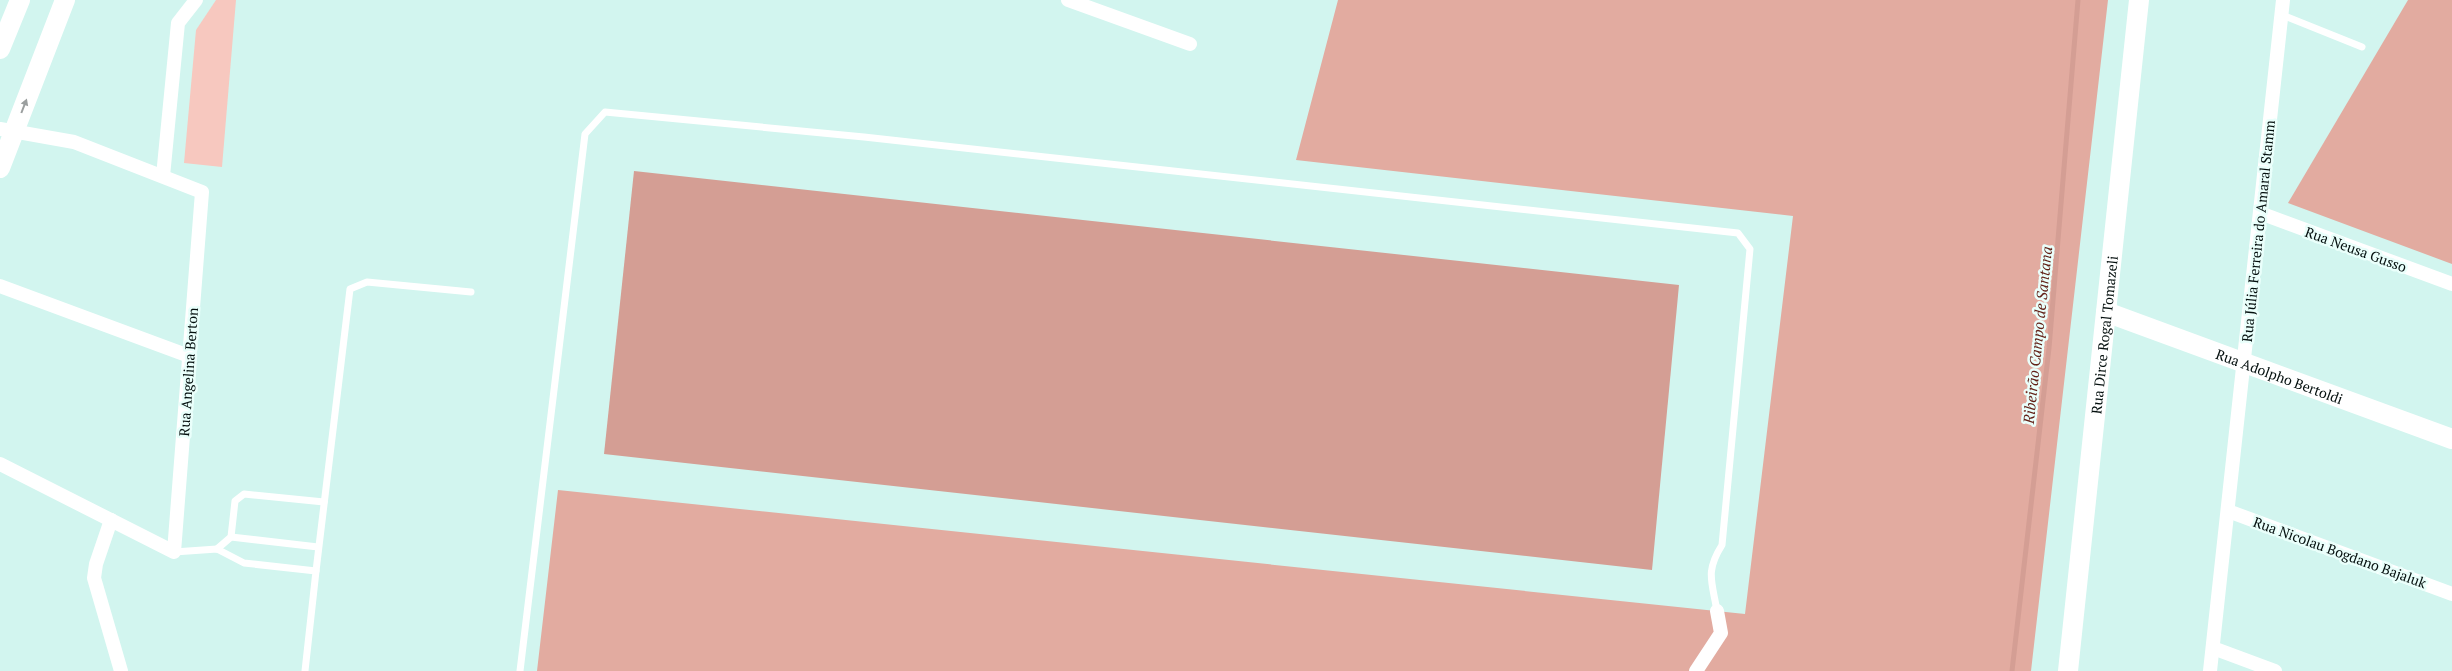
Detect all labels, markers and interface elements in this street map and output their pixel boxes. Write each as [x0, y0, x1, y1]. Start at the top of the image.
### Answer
one-way arrow [20, 99, 28, 113]
street label: Rua Júlia Ferreira do Amaral Stamm [2237, 119, 2279, 343]
street label: Rua Neusa Gusso [2303, 222, 2410, 276]
water label: Ribeirão Campo de Santana [2018, 245, 2056, 426]
street label: Rua Dirce Rogal Tomazeli [2086, 255, 2121, 415]
street label: Rua Angelina Berton [174, 306, 202, 437]
street label: Rua Adolpho Bertoldi [2213, 344, 2346, 408]
street label: Rua Nicolau Bogdano Bajaluk [2251, 512, 2430, 592]

